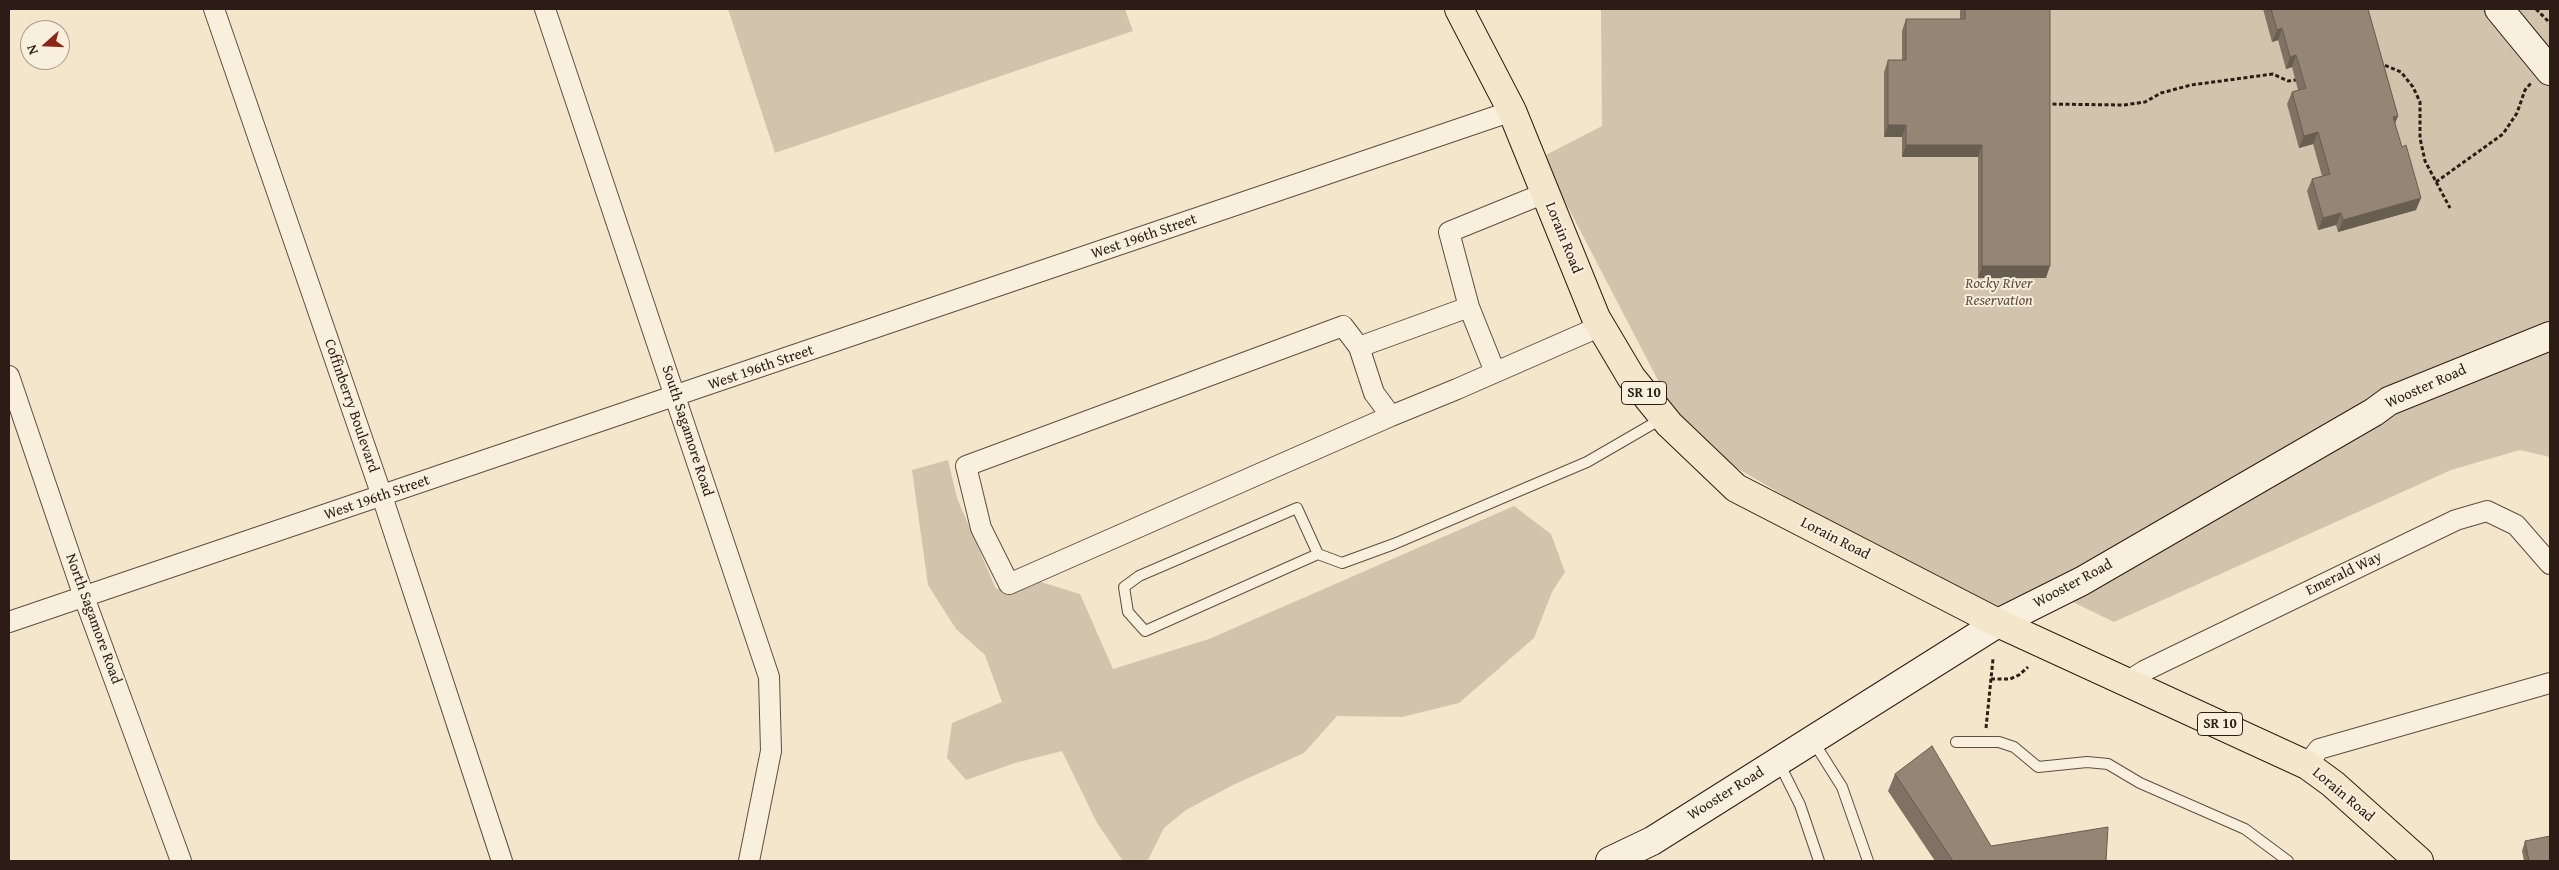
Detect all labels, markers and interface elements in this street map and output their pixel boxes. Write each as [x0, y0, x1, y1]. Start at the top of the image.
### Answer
north arrow [20, 20, 70, 70]
text: N [21, 42, 43, 58]
street label: Lorain Road [1541, 200, 1585, 276]
street label: West 196th Street [1089, 211, 1199, 263]
park label: Rocky River Reservation [1965, 275, 2033, 310]
street label: Coffinberry Boulevard [320, 337, 382, 475]
street label: West 196th Street [706, 342, 816, 394]
street label: Wooster Road [2383, 361, 2469, 413]
street label: South Sagamore Road [657, 363, 717, 499]
road number: SR 10 [1622, 382, 1666, 404]
street label: West 196th Street [322, 472, 432, 524]
street label: Lorain Road [1797, 514, 1873, 564]
street label: Emerald Way [2303, 548, 2385, 600]
street label: North Sagamore Road [61, 551, 125, 687]
street label: Wooster Road [2031, 556, 2115, 612]
road number: SR 10 [2198, 712, 2242, 736]
street label: Wooster Road [1684, 763, 1768, 825]
street label: Lorain Road [2308, 764, 2378, 826]

